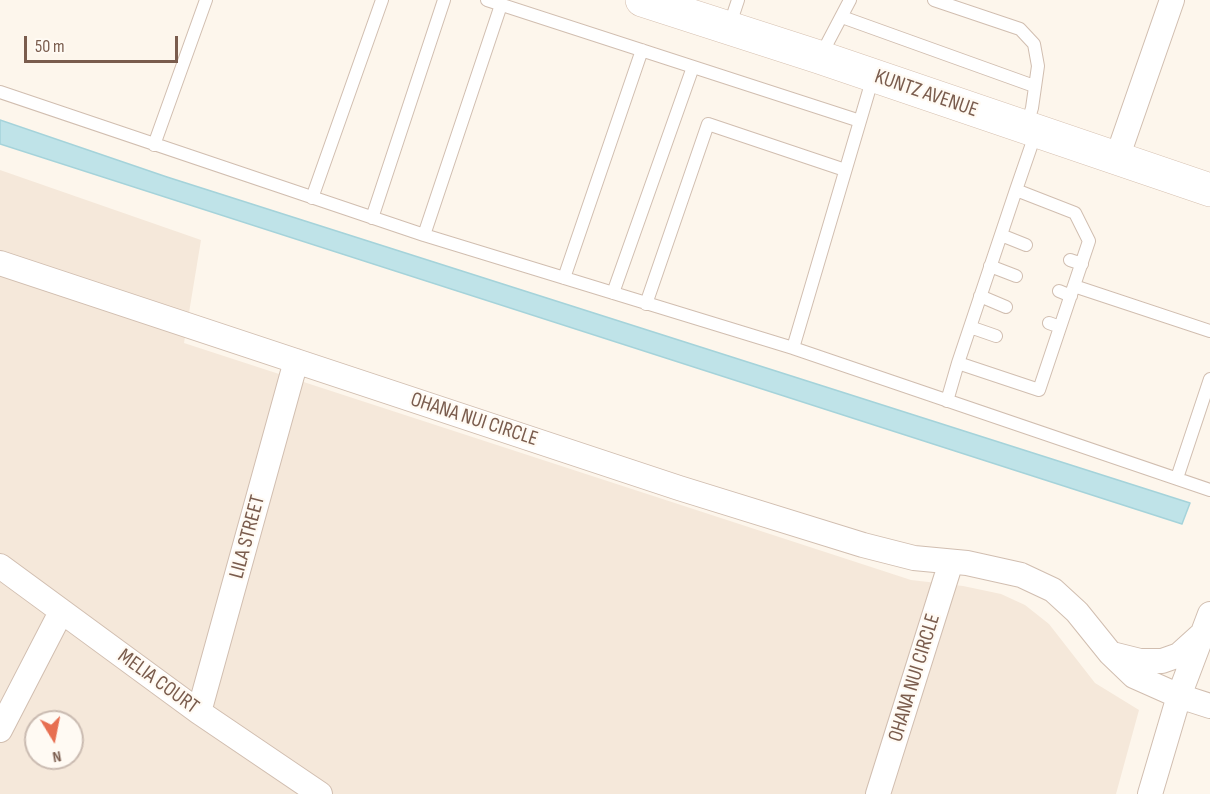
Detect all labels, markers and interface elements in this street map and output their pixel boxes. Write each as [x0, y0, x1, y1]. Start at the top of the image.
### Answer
scale bar [27, 24, 182, 62]
text: 50 m [35, 36, 65, 57]
street label: KUNTZ AVENUE [871, 65, 981, 123]
street label: OHANA NUI CIRCLE [407, 388, 541, 452]
street label: LILA STREET [225, 493, 271, 581]
street label: OHANA NUI CIRCLE [884, 611, 946, 745]
street label: MELIA COURT [112, 644, 204, 720]
north arrow [24, 710, 84, 770]
text: N [51, 746, 63, 766]

